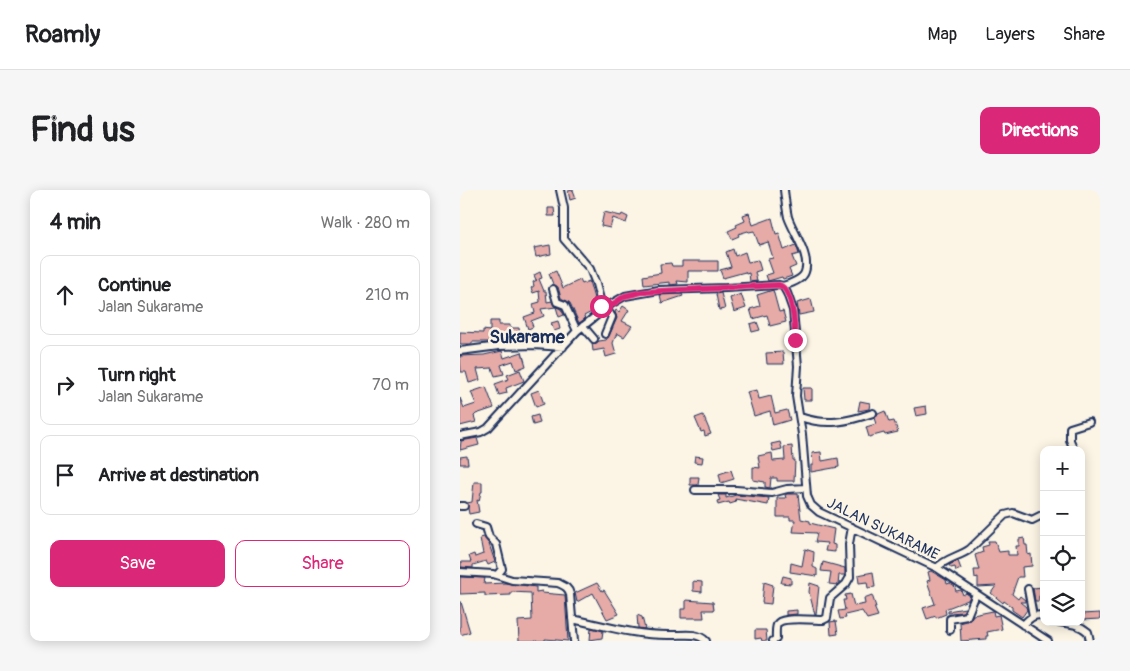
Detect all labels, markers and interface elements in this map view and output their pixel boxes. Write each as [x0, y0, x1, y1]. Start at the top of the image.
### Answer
text: Roamly [25, 20, 100, 49]
text: Map [928, 23, 957, 46]
text: Layers [985, 23, 1035, 46]
text: Share [1063, 23, 1105, 46]
button: Directions [980, 107, 1100, 154]
text: Find us [30, 108, 135, 152]
text: 4 min [50, 209, 101, 236]
text: Walk · 280 m [321, 213, 410, 233]
text: Continue [98, 273, 171, 297]
icon: ahead [51, 281, 79, 309]
text: 210 m [365, 285, 409, 305]
route start [590, 295, 613, 318]
text: Jalan Sukarame [98, 297, 203, 317]
district label: Sukarame [489, 326, 566, 349]
route end [784, 329, 807, 352]
text: Turn right [98, 363, 176, 387]
icon: right [51, 371, 79, 399]
text: 70 m [372, 375, 409, 395]
text: Jalan Sukarame [98, 387, 203, 407]
map controls [1040, 446, 1085, 626]
button: + [1040, 446, 1085, 491]
icon: arrive [51, 461, 79, 489]
text: Arrive at destination [98, 463, 259, 487]
button: − [1040, 491, 1085, 536]
street label: JALAN SUKARAME [824, 494, 943, 565]
button: locate [1040, 536, 1085, 581]
button: Save [50, 540, 225, 587]
button: Share [235, 540, 410, 587]
button: layers [1040, 581, 1085, 626]

